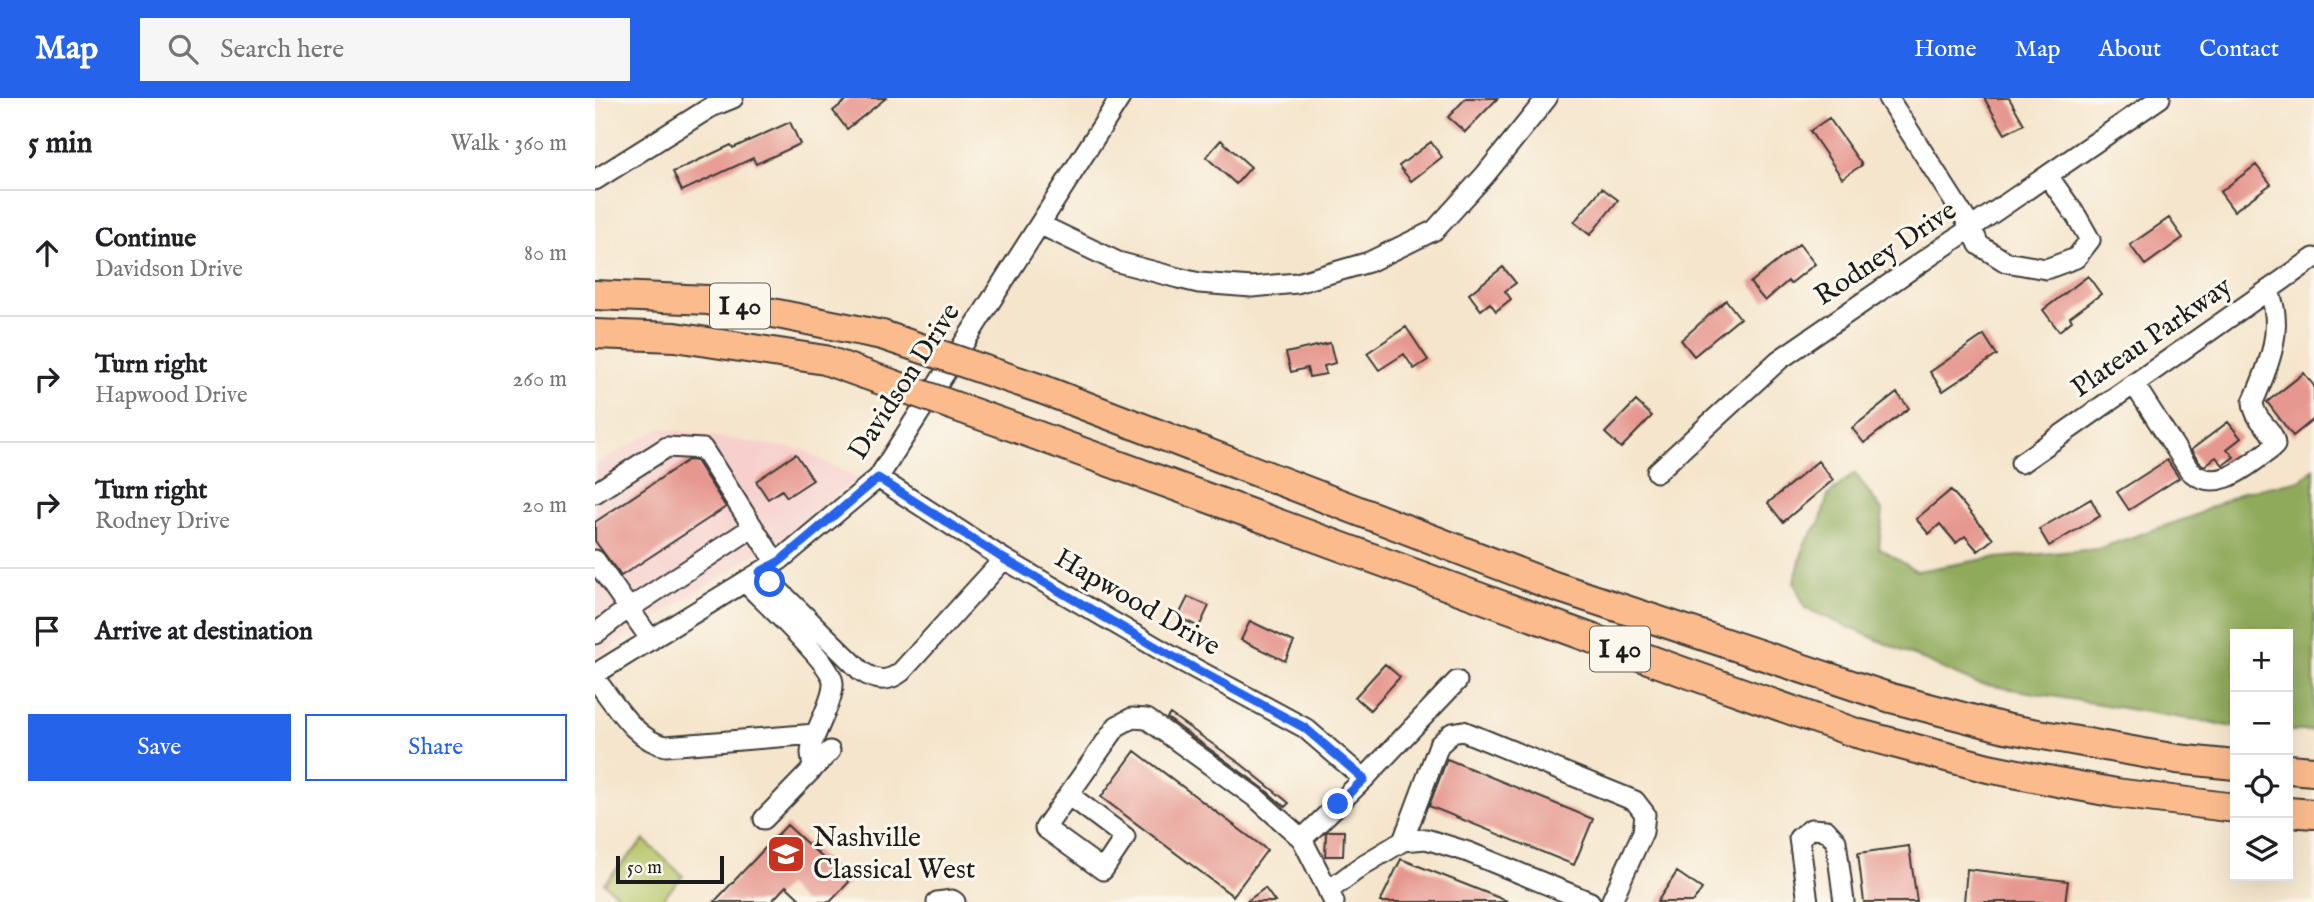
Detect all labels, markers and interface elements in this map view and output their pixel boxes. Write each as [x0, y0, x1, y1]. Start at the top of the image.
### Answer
search box [140, 18, 630, 81]
text: Map [35, 28, 98, 70]
icon: search [164, 30, 202, 68]
text: Search here [220, 33, 344, 66]
text: Home [1914, 34, 1977, 65]
text: Map [2015, 34, 2061, 65]
text: About [2099, 34, 2161, 65]
text: Contact [2199, 34, 2279, 65]
text: 5 min [28, 125, 93, 163]
text: Walk · 360 m [450, 129, 567, 158]
street label: Rodney Drive [1808, 194, 1964, 314]
text: Continue [95, 222, 196, 255]
icon: ahead [28, 234, 66, 272]
text: 80 m [524, 239, 567, 268]
text: Davidson Drive [95, 255, 243, 284]
street label: Plateau Parkway [2065, 270, 2239, 406]
road number: I 40 [710, 284, 770, 328]
street label: Davidson Drive [841, 297, 969, 467]
text: Turn right [95, 348, 208, 381]
icon: right [28, 360, 66, 398]
text: 260 m [512, 365, 567, 394]
text: Hapwood Drive [95, 381, 247, 410]
text: Turn right [95, 474, 208, 507]
icon: right [28, 486, 66, 524]
text: 20 m [522, 491, 567, 520]
text: Rodney Drive [95, 507, 230, 536]
street label: Hapwood Drive [1048, 541, 1226, 665]
route start [754, 566, 785, 597]
icon: arrive [28, 612, 66, 650]
text: Arrive at destination [95, 615, 313, 648]
road number: I 40 [1590, 626, 1650, 671]
map controls [2230, 629, 2293, 881]
button: + [2230, 629, 2293, 692]
button: − [2230, 692, 2293, 755]
button: Save [28, 714, 291, 781]
button: Share [305, 714, 567, 781]
button: locate [2230, 755, 2293, 818]
route end [1322, 788, 1353, 819]
button: layers [2230, 818, 2293, 881]
place label: Nashville Classical West [813, 821, 976, 888]
school or university icon: Nashville Classical West [765, 833, 807, 875]
scale bar [616, 853, 725, 885]
text: 50 m [627, 856, 662, 880]

